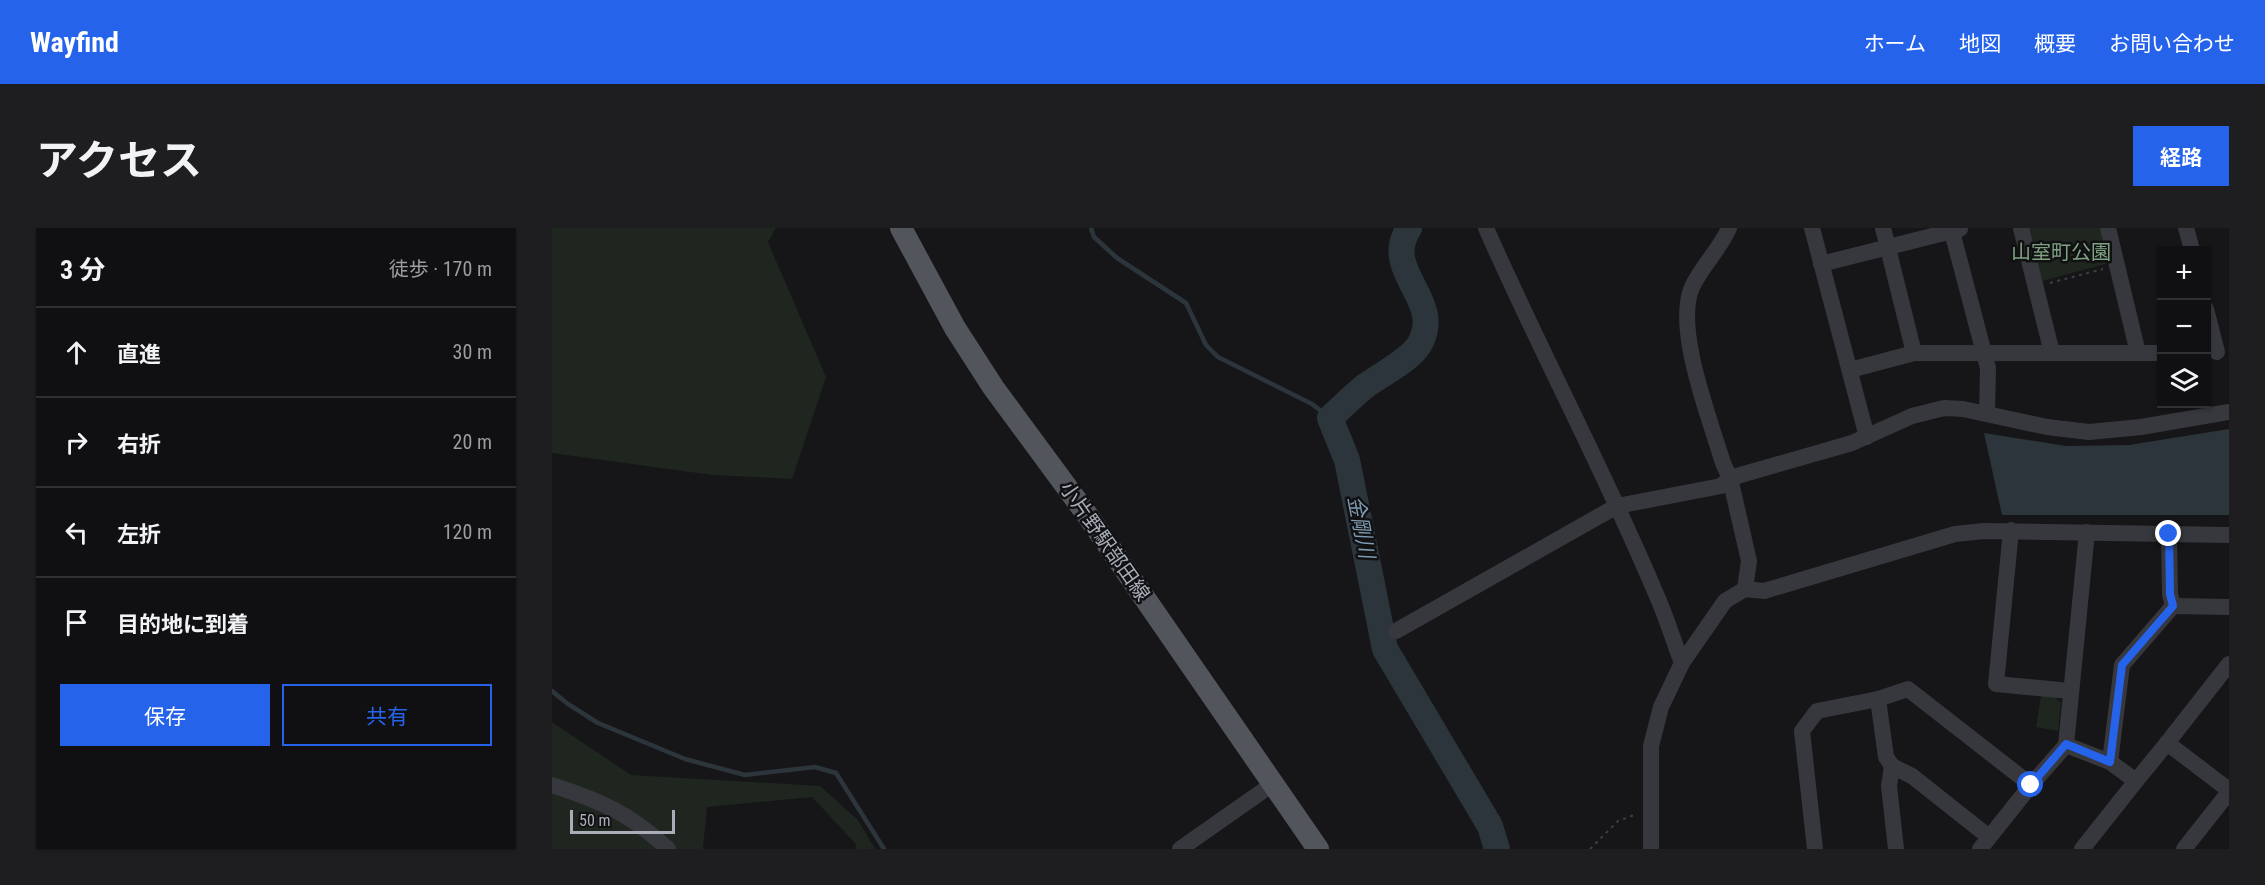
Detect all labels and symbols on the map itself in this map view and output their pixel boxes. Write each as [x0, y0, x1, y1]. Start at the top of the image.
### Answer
park label: 山室町公園 [2011, 240, 2111, 264]
street label: 小片野駅部田線 [1055, 477, 1155, 605]
water label: 金剛川 [1343, 494, 1379, 562]
route end [2155, 520, 2181, 546]
route start [2017, 771, 2043, 797]
scale bar [570, 807, 675, 834]

